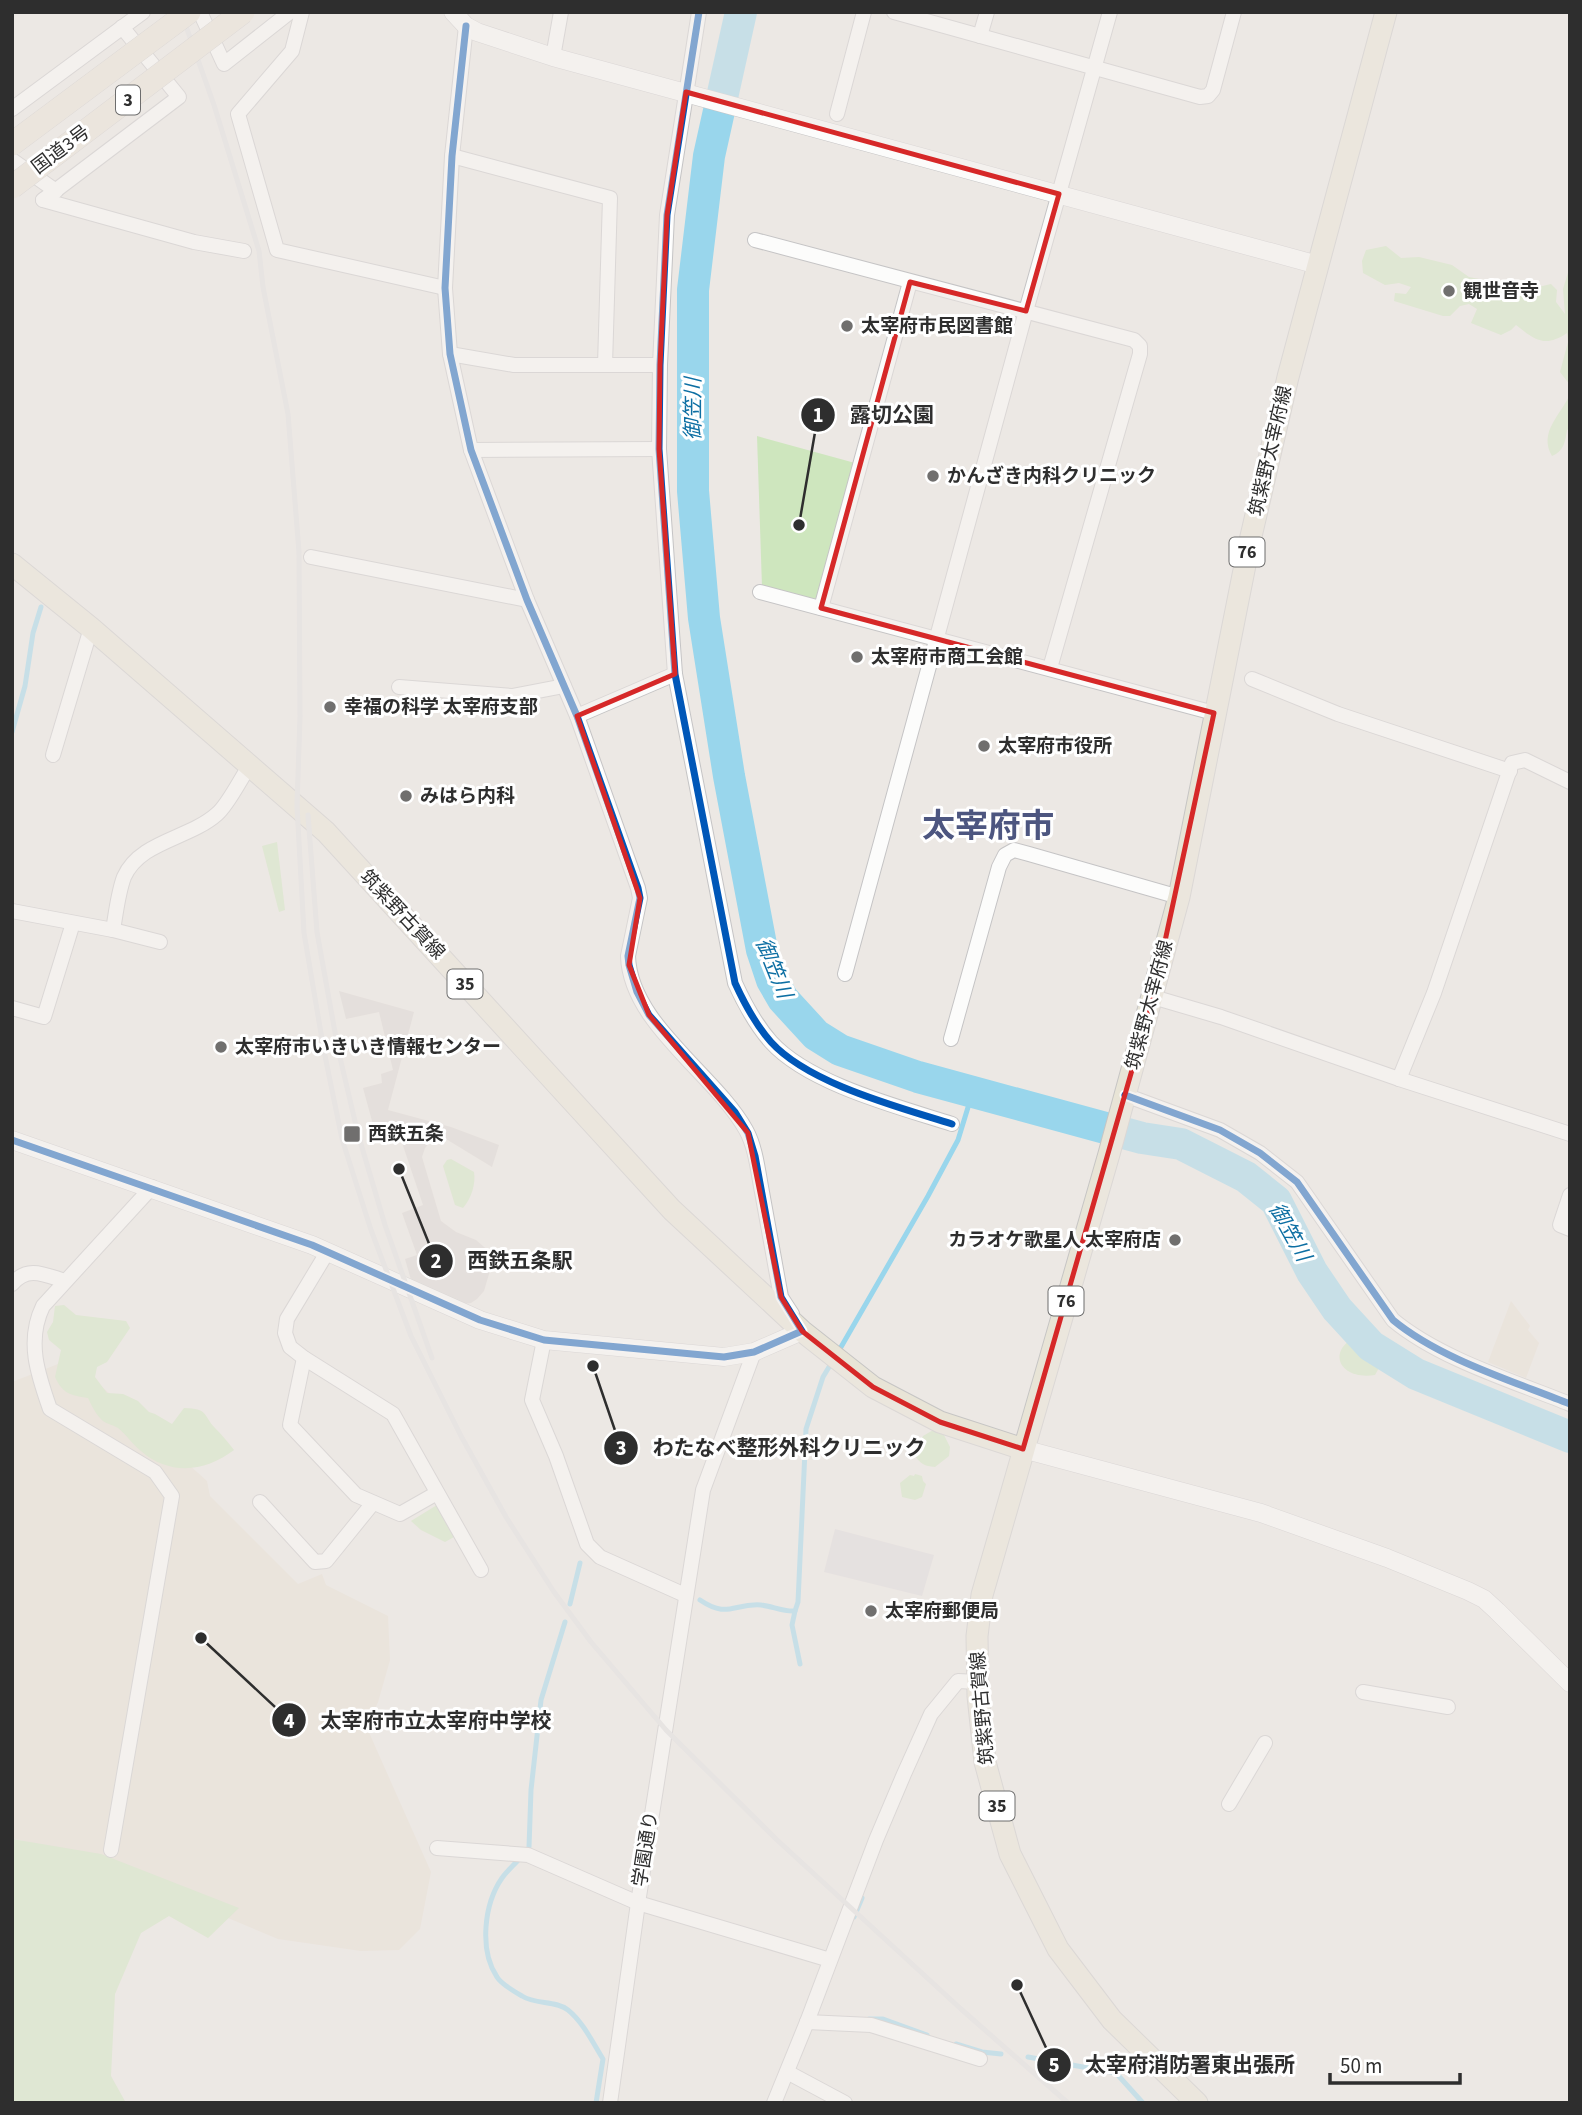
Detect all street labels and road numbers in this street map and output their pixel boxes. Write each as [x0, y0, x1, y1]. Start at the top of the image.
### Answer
road number: 3 [116, 86, 140, 114]
street label: 国道3号 [26, 119, 96, 181]
street label: 筑紫野太宰府線 [1243, 383, 1299, 519]
road number: 76 [1230, 538, 1264, 566]
street label: 筑紫野古賀線 [353, 864, 451, 966]
street label: 筑紫野太宰府線 [1120, 937, 1180, 1073]
road number: 35 [448, 970, 482, 999]
road number: 76 [1048, 1286, 1084, 1316]
street label: 筑紫野古賀線 [965, 1650, 1001, 1766]
road number: 35 [979, 1792, 1014, 1820]
street label: 学園通り [627, 1809, 665, 1889]

